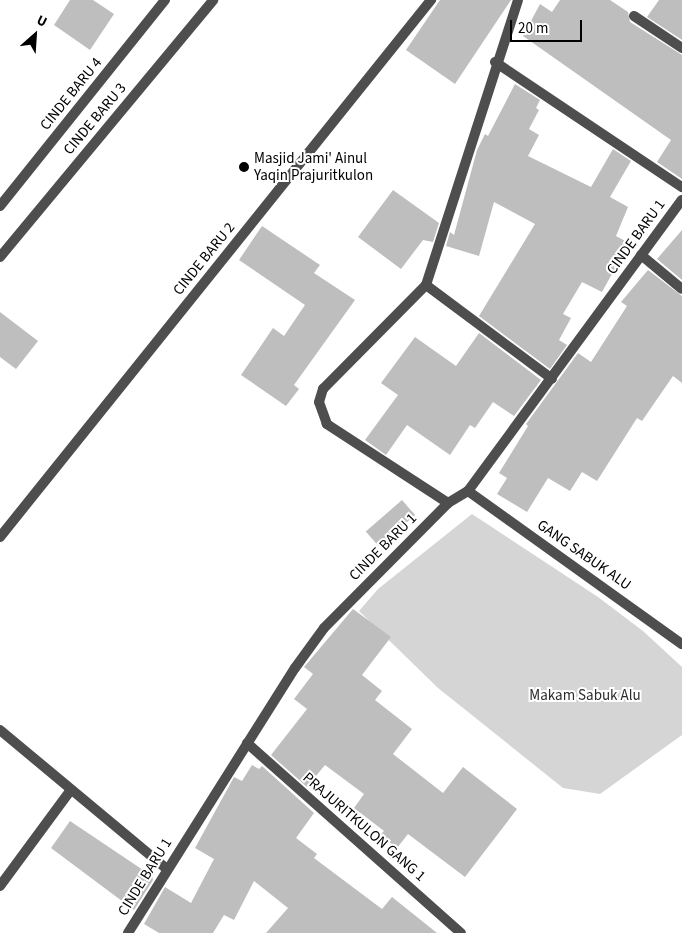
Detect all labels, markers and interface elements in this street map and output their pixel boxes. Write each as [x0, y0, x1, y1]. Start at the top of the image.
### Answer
north arrow [10, 10, 60, 60]
text: U [33, 10, 50, 33]
scale bar [512, 10, 584, 42]
text: 20 m [518, 18, 548, 39]
street label: CINDE BARU 4 [36, 54, 106, 134]
street label: CINDE BARU 3 [60, 80, 130, 158]
place label: Masjid Jami' Ainul Yaqin Prajuritkulon [254, 149, 373, 184]
marker: Masjid Jami' Ainul Yaqin Prajuritkulon [238, 161, 250, 173]
street label: CINDE BARU 1 [603, 196, 669, 278]
street label: CINDE BARU 2 [169, 219, 239, 299]
street label: CINDE BARU 1 [346, 510, 420, 584]
street label: GANG SABUK ALU [534, 516, 634, 594]
park label: Makam Sabuk Alu [529, 687, 641, 705]
street label: PRAJURITKULON GANG 1 [299, 769, 429, 885]
street label: CINDE BARU 1 [114, 835, 176, 919]

